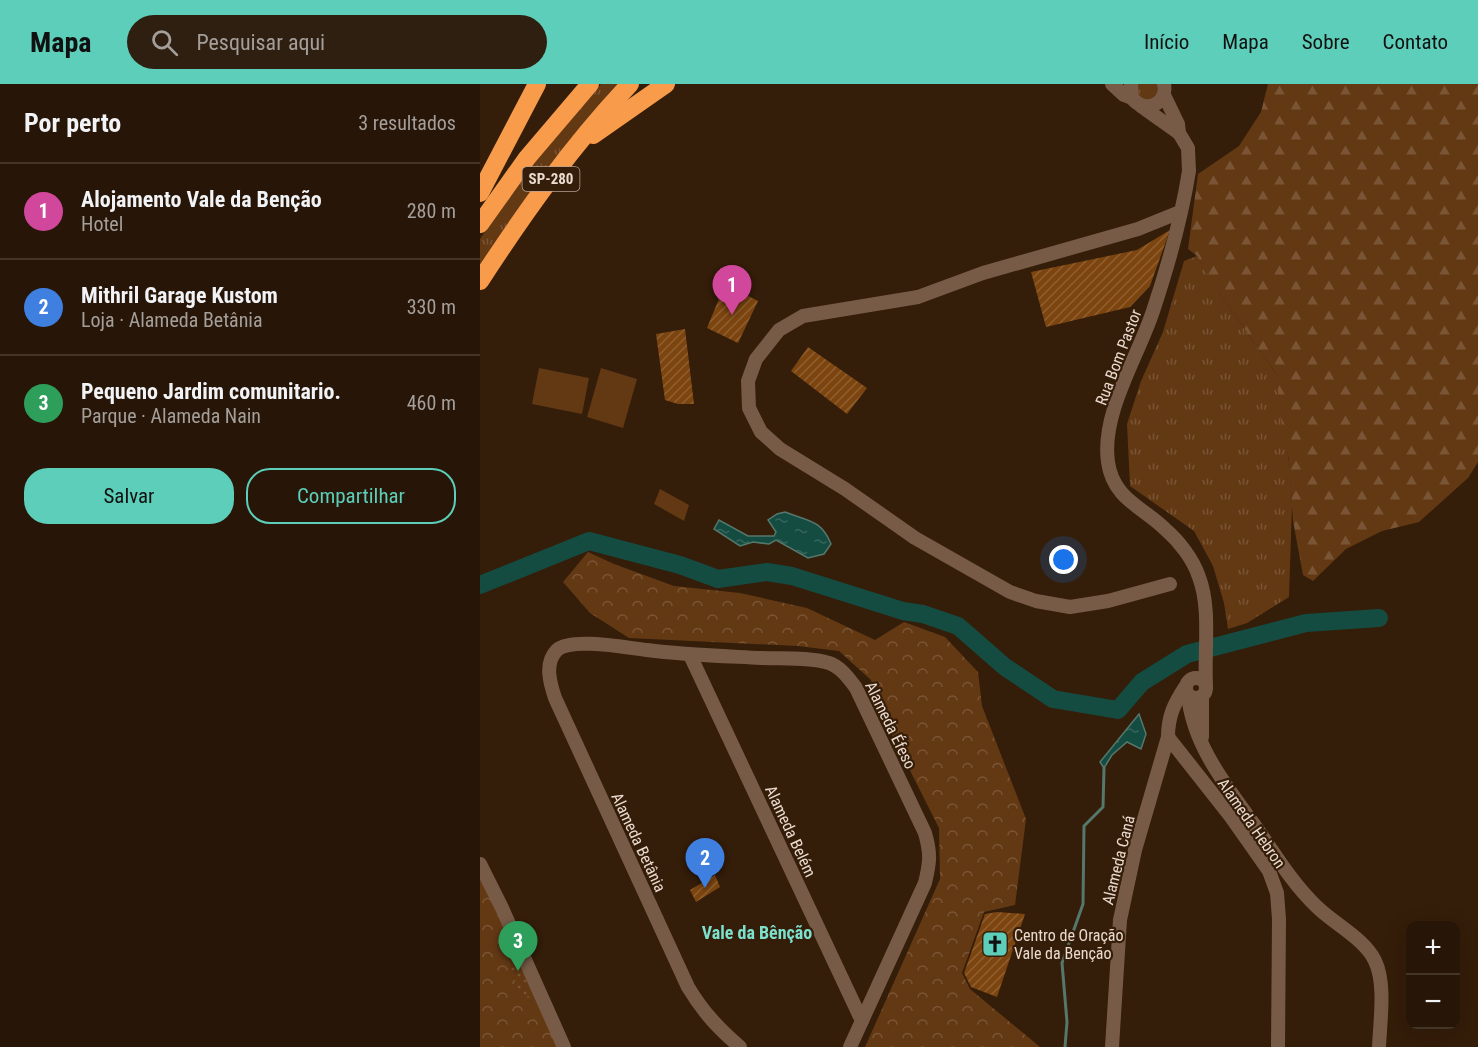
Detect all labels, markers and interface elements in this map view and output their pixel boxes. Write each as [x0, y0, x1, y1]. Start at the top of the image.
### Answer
search box [127, 15, 547, 69]
text: Mapa [30, 26, 91, 59]
icon: search [148, 26, 181, 59]
text: Pesquisar aqui [196, 30, 325, 55]
text: Início [1144, 30, 1189, 54]
text: Mapa [1222, 30, 1269, 54]
text: Sobre [1302, 30, 1350, 54]
text: Contato [1383, 30, 1448, 54]
text: Por perto [24, 108, 121, 138]
text: 3 resultados [358, 111, 456, 135]
road number: SP-280 [522, 167, 580, 191]
text: Alojamento Vale da Benção [81, 187, 322, 212]
text: 1 [38, 199, 49, 223]
text: 280 m [407, 199, 456, 223]
text: Hotel [81, 212, 123, 236]
pin: 1 [712, 266, 752, 315]
text: Mithril Garage Kustom [81, 283, 278, 308]
text: 2 [38, 295, 49, 319]
text: 330 m [407, 295, 456, 319]
street label: Rua Bom Pastor [1091, 306, 1146, 408]
text: Loja · Alameda Betânia [81, 308, 263, 332]
text: Pequeno Jardim comunitario. [81, 379, 341, 404]
text: 3 [38, 391, 49, 415]
text: 460 m [407, 391, 456, 415]
text: Parque · Alameda Nain [81, 404, 261, 428]
button: Salvar [24, 468, 234, 524]
button: Compartilhar [246, 468, 456, 524]
your location [1049, 545, 1078, 574]
street label: Alameda Éfeso [861, 678, 920, 772]
street label: Alameda Hebron [1214, 775, 1290, 872]
street label: Alameda Belém [761, 782, 820, 880]
street label: Alameda Betânia [607, 790, 670, 895]
street label: Alameda Caná [1098, 813, 1139, 907]
pin: 2 [686, 838, 724, 888]
map controls [1406, 921, 1460, 1029]
button: + [1406, 921, 1460, 975]
pin: 3 [498, 922, 537, 971]
district label: Vale da Bênção [702, 922, 812, 943]
place label: Centro de Oração Vale da Benção [1014, 926, 1124, 963]
church icon: Centro de Oração Vale da Benção [980, 929, 1010, 959]
button: − [1406, 975, 1460, 1029]

